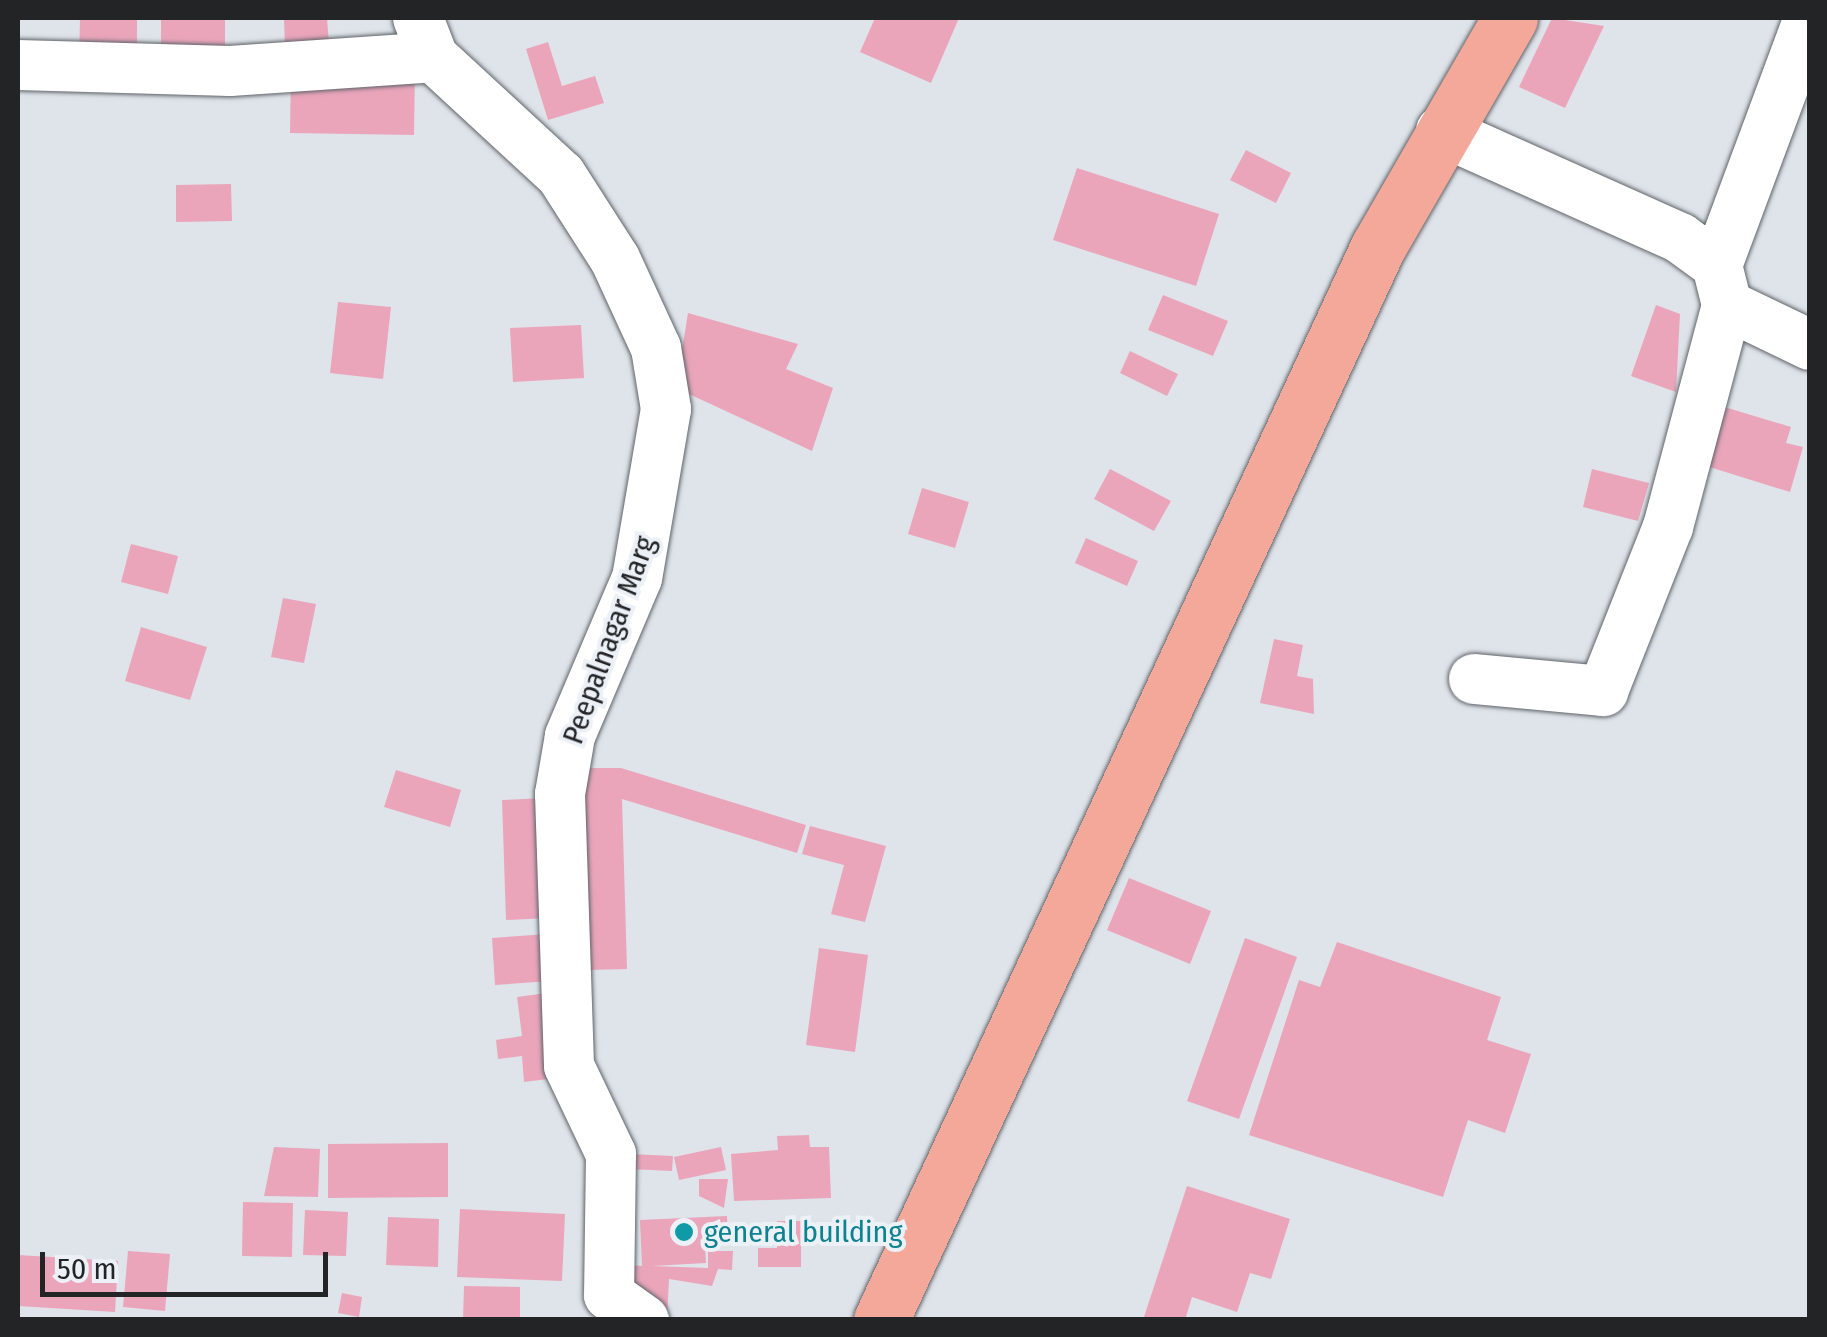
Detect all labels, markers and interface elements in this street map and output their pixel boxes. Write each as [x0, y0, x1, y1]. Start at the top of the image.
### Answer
street label: Peepalnagar Marg [555, 531, 663, 749]
place label: general building [704, 1214, 903, 1250]
marker: general building [673, 1221, 695, 1243]
scale bar [45, 1232, 332, 1294]
text: 50 m [57, 1251, 117, 1287]

